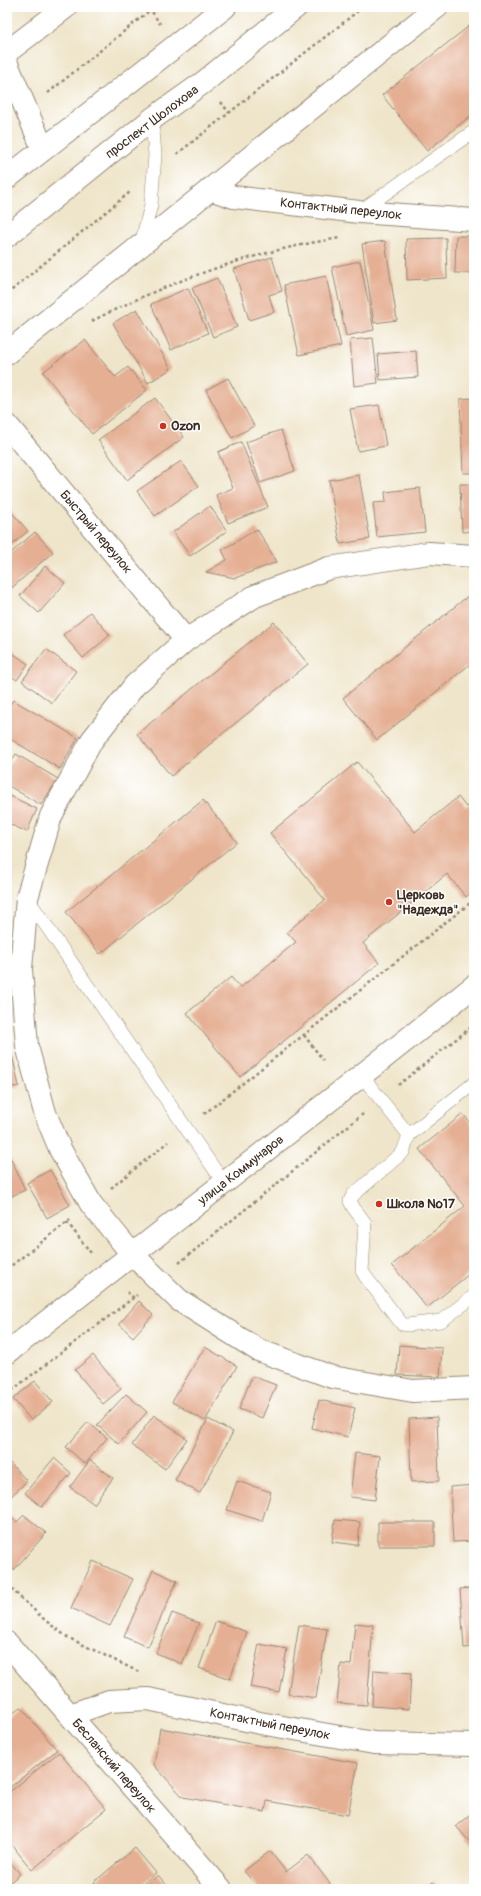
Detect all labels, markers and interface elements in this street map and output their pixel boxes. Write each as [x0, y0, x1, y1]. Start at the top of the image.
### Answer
street label: проспект Шолохова [102, 82, 202, 162]
street label: Контактный переулок [279, 195, 403, 223]
place label: Ozon [171, 418, 201, 434]
marker: Ozon [158, 421, 168, 431]
street label: Быстрый переулок [56, 487, 136, 577]
place label: Церковь "Надежда" [397, 887, 458, 918]
marker: Церковь "Надежда" [384, 897, 394, 907]
street label: улица Коммунаров [194, 1132, 287, 1209]
place label: Школа №17 [386, 1196, 455, 1212]
marker: Школа №17 [374, 1199, 384, 1209]
street label: Контактный переулок [208, 1704, 332, 1744]
street label: Бесланский переулок [69, 1715, 160, 1817]

